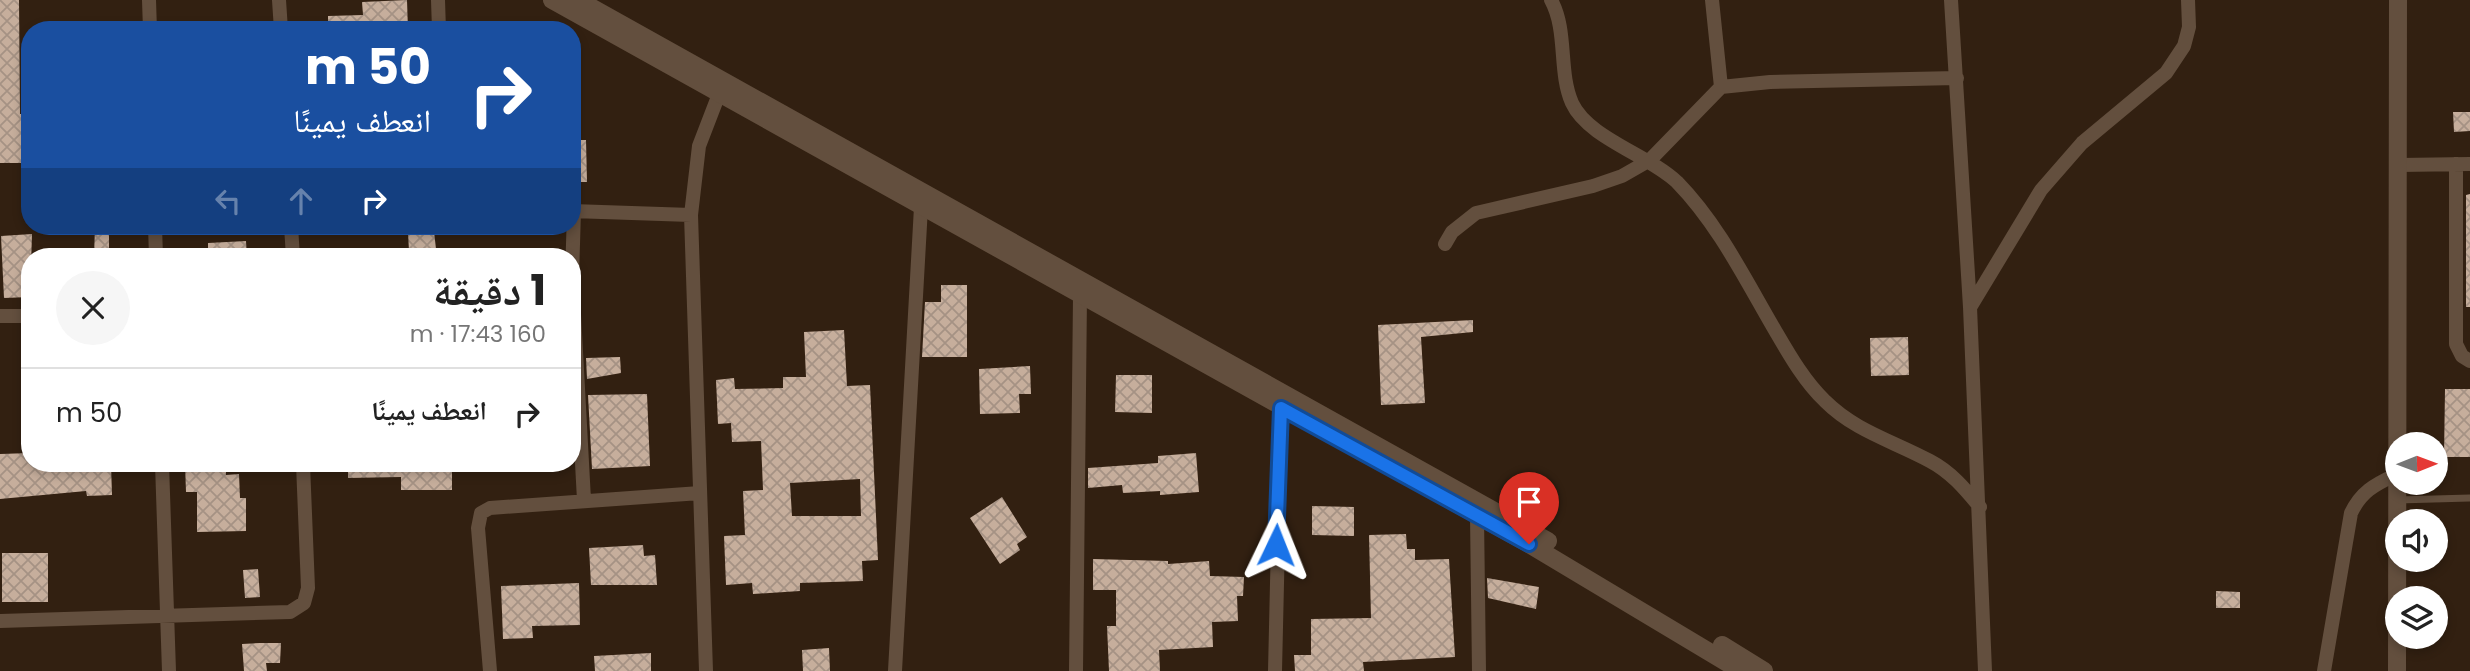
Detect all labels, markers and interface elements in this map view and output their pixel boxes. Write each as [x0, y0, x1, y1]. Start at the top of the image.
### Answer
text: 50 m [305, 33, 431, 101]
icon: right [455, 49, 546, 140]
text: انعطف يمينًا [293, 98, 431, 143]
icon: left [209, 182, 247, 220]
icon: ahead [282, 182, 320, 220]
icon: right [355, 182, 393, 220]
text: 1 دقيقة [433, 261, 546, 320]
button: close [56, 271, 130, 345]
text: 160 m · 17:43 [410, 318, 546, 350]
text: انعطف يمينًا [371, 393, 487, 429]
text: 50 m [56, 395, 122, 431]
icon: right [508, 395, 546, 433]
north arrow [2385, 432, 2448, 495]
map controls [2385, 432, 2448, 649]
pin [1499, 472, 1559, 544]
icon: arrive [1510, 483, 1548, 521]
position arrow [1239, 508, 1313, 582]
button: sound [2385, 509, 2448, 572]
button: layers [2385, 586, 2448, 649]

